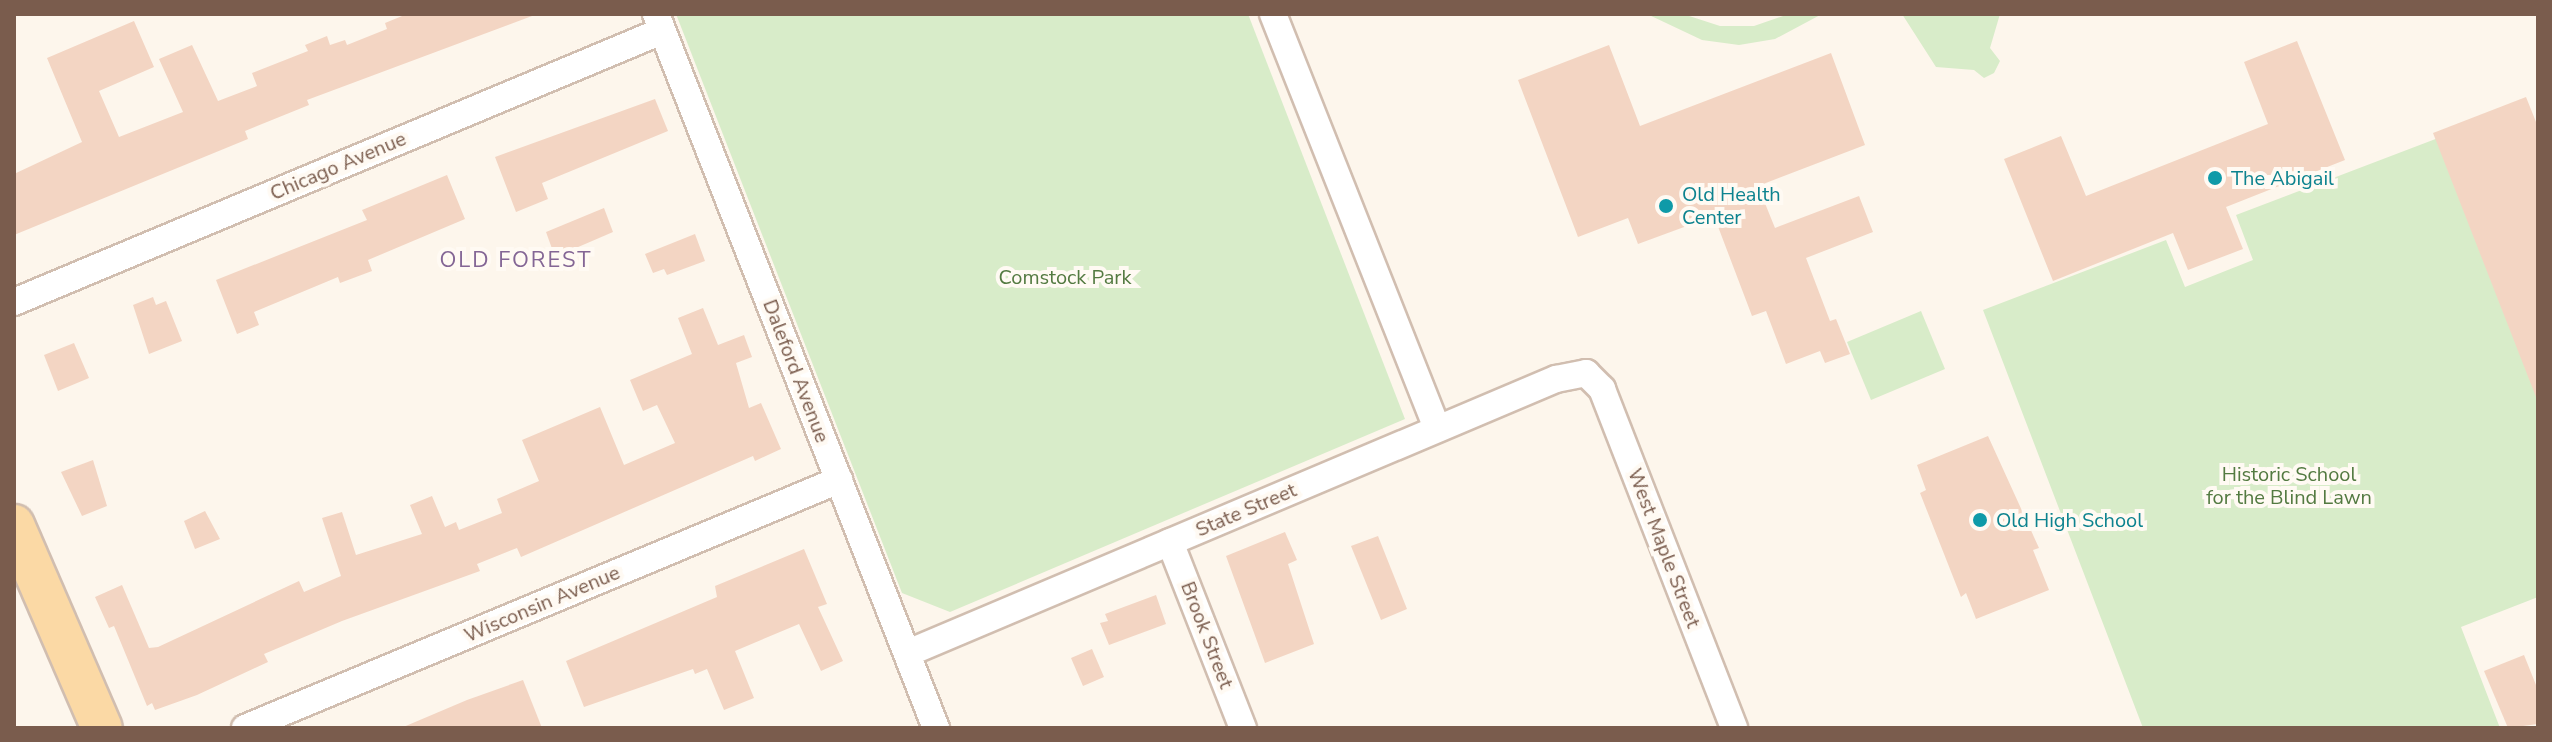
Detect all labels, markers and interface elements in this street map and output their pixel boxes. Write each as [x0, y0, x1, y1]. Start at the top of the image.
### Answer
street label: Chicago Avenue [266, 127, 410, 205]
place label: The Abigail [2231, 166, 2334, 190]
marker: The Abigail [2206, 169, 2224, 187]
place label: Old Health Center [1682, 182, 1781, 229]
marker: Old Health Center [1657, 197, 1675, 215]
district label: OLD FOREST [439, 248, 593, 274]
park label: Comstock Park [999, 265, 1131, 289]
street label: Daleford Avenue [758, 296, 834, 446]
park label: Historic School for the Blind Lawn [2206, 462, 2372, 509]
street label: West Maple Street [1623, 465, 1705, 631]
street label: State Street [1192, 478, 1300, 542]
place label: Old High School [1996, 508, 2143, 532]
marker: Old High School [1971, 511, 1989, 529]
street label: Wisconsin Avenue [461, 560, 623, 648]
street label: Brook Street [1176, 578, 1238, 692]

